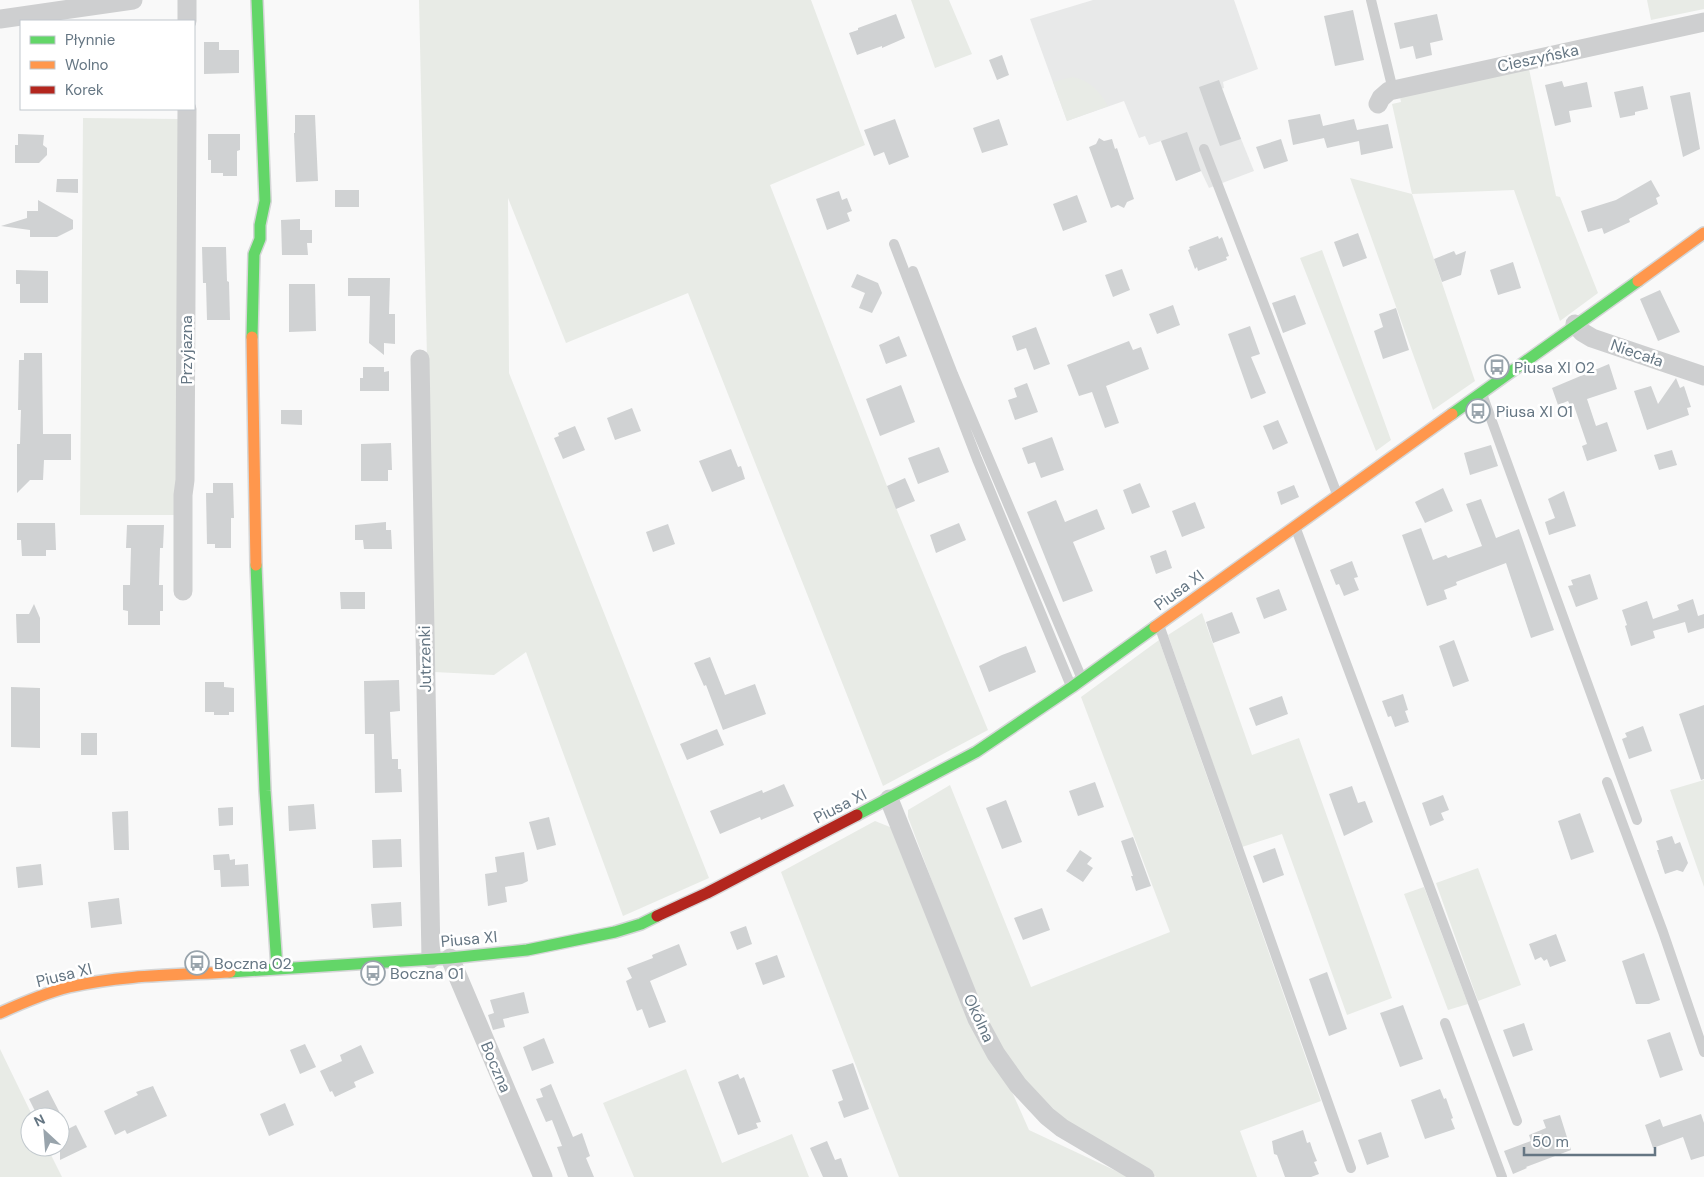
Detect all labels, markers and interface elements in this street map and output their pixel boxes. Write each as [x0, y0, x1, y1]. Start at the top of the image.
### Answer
legend [20, 20, 195, 110]
text: Płynnie [65, 30, 115, 50]
street label: Cieszyńska [1495, 39, 1581, 77]
text: Wolno [65, 55, 109, 75]
text: Korek [65, 80, 104, 100]
street label: Przyjazna [176, 315, 197, 385]
street label: Niecała [1608, 334, 1666, 372]
bus stop icon: Piusa XI 02 [1484, 354, 1510, 380]
place label: Piusa XI 02 [1514, 357, 1595, 378]
bus stop icon: Piusa XI 01 [1465, 398, 1491, 424]
place label: Piusa XI 01 [1496, 401, 1573, 422]
street label: Piusa XI [1150, 565, 1208, 615]
street label: Jutrzenki [414, 625, 436, 693]
street label: Piusa XI [810, 784, 870, 828]
street label: Piusa XI [440, 926, 498, 952]
bus stop icon: Boczna 02 [184, 950, 210, 976]
place label: Boczna 02 [214, 953, 292, 974]
street label: Piusa XI [34, 958, 94, 992]
bus stop icon: Boczna 01 [360, 960, 386, 986]
place label: Boczna 01 [390, 963, 464, 984]
street label: Okólna [959, 991, 999, 1045]
street label: Boczna [476, 1038, 516, 1096]
north arrow [20, 1107, 70, 1157]
text: N [31, 1110, 48, 1131]
scale bar [1524, 1124, 1655, 1156]
text: 50 m [1532, 1132, 1569, 1152]

